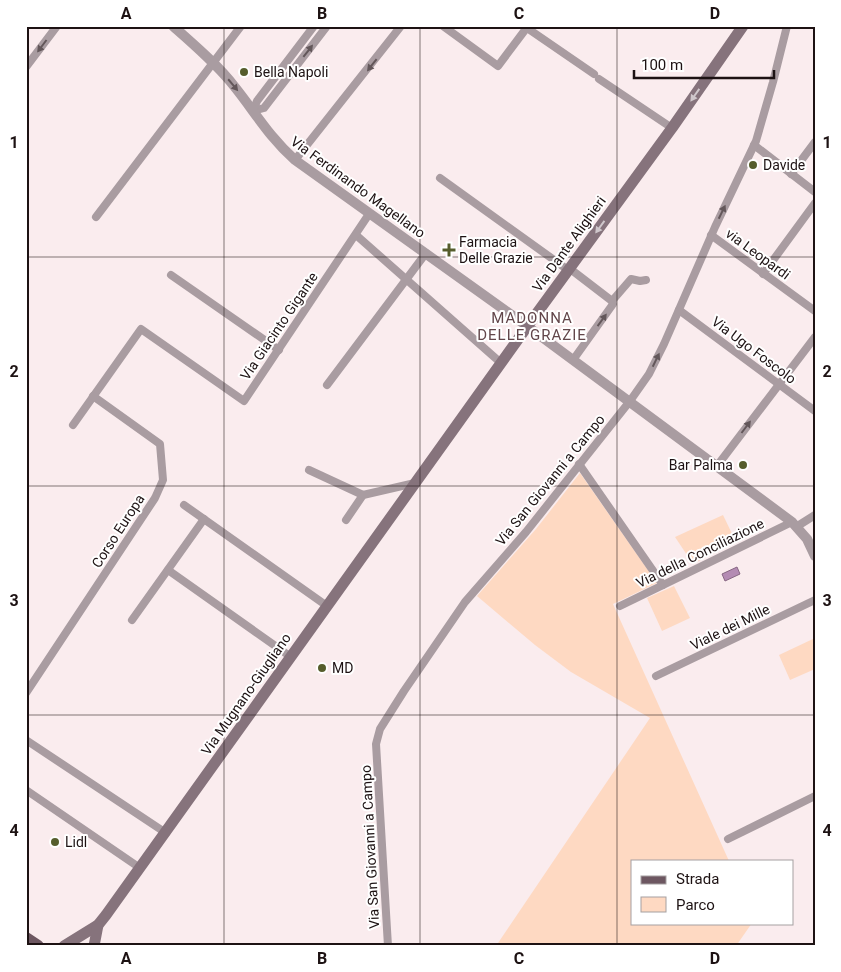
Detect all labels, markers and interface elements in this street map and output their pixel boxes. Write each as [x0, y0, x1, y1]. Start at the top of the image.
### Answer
text: A [121, 4, 132, 23]
text: B [317, 4, 327, 23]
text: C [514, 4, 524, 23]
text: D [710, 4, 720, 23]
one-way arrow [36, 40, 47, 53]
one-way arrow [303, 44, 313, 58]
scale bar [634, 48, 774, 80]
text: 100 m [641, 56, 683, 74]
one-way arrow [366, 58, 377, 71]
place label: Bella Napoli [254, 64, 328, 80]
marker: Bella Napoli [238, 66, 250, 78]
one-way arrow [227, 79, 238, 91]
one-way arrow [690, 88, 700, 102]
text: 1 [9, 133, 19, 152]
street label: Via Ferdinando Magellano [288, 133, 428, 241]
text: 1 [822, 133, 832, 152]
place label: Davide [763, 157, 805, 173]
marker: Davide [747, 159, 759, 171]
street label: Via Dante Alighieri [529, 193, 609, 295]
one-way arrow [718, 205, 726, 219]
one-way arrow [595, 220, 605, 234]
street label: via Leopardi [723, 225, 793, 283]
place label: Farmacia Delle Grazie [459, 234, 533, 266]
marker: Farmacia Delle Grazie [443, 244, 455, 256]
street label: Via Giacinto Gigante [237, 269, 321, 383]
district label: MADONNA DELLE GRAZIE [477, 309, 587, 344]
one-way arrow [597, 313, 607, 327]
street label: Via Ugo Foscolo [709, 313, 799, 387]
one-way arrow [652, 353, 660, 368]
text: 2 [9, 362, 19, 381]
text: 2 [822, 362, 832, 381]
street label: Via San Giovanni a Campo [492, 411, 608, 549]
one-way arrow [741, 421, 752, 434]
place label: Bar Palma [669, 457, 733, 473]
marker: Bar Palma [737, 459, 749, 471]
street label: Corso Europa [88, 491, 148, 571]
street label: Via della Conciliazione [634, 515, 766, 591]
text: 3 [9, 591, 19, 610]
text: 3 [822, 591, 832, 610]
street label: Viale dei Mille [688, 601, 772, 653]
street label: Via Mugnano-Giugliano [198, 630, 294, 758]
place label: MD [332, 660, 353, 676]
marker: MD [316, 662, 328, 674]
street label: Via San Giovanni a Campo [358, 765, 382, 929]
text: 4 [9, 821, 19, 840]
text: 4 [822, 821, 832, 840]
place label: Lidl [65, 834, 87, 850]
marker: Lidl [49, 836, 61, 848]
legend [631, 860, 794, 924]
text: Strada [676, 870, 719, 888]
text: Parco [676, 896, 715, 914]
text: A [121, 949, 132, 968]
text: B [317, 949, 327, 968]
text: C [514, 949, 524, 968]
text: D [710, 949, 720, 968]

